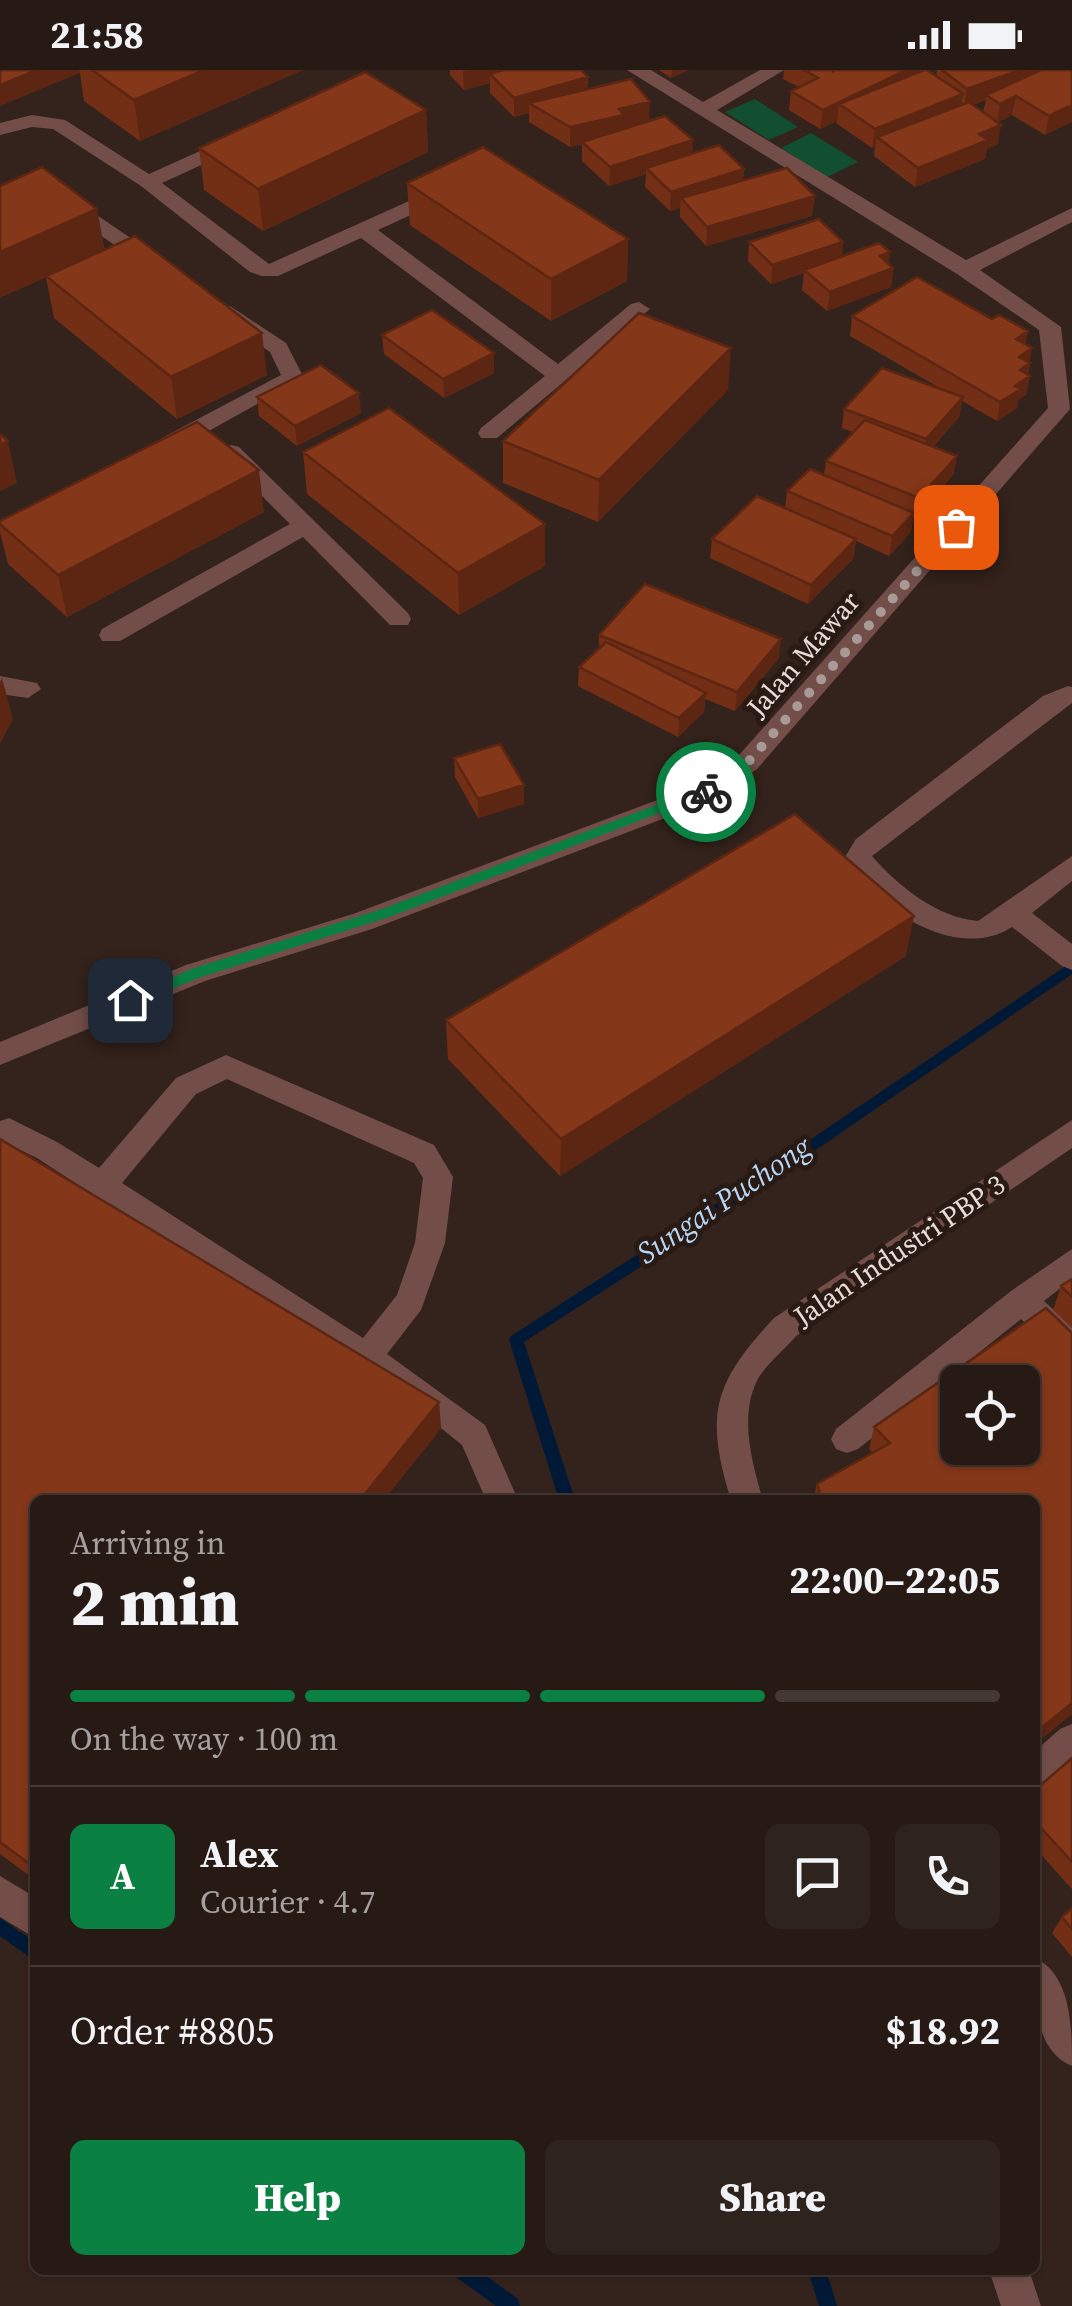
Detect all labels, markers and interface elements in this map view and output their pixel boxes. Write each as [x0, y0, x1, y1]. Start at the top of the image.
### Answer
text: 21:58 [50, 9, 144, 61]
pin [914, 485, 999, 570]
icon: bag [929, 500, 984, 555]
street label: Jalan Mawar [737, 583, 868, 726]
courier [656, 742, 756, 842]
icon: bike [679, 765, 734, 820]
pin [88, 958, 173, 1043]
icon: home [103, 973, 158, 1028]
water label: Sungai Puchong [628, 1125, 820, 1273]
street label: Jalan Industri PBP 3 [785, 1165, 1012, 1335]
map controls [940, 1365, 1040, 1465]
button: locate [940, 1365, 1040, 1465]
text: Arriving in [70, 1521, 225, 1565]
text: 22:00–22:05 [789, 1554, 1000, 1606]
text: 2 min [70, 1558, 240, 1647]
text: On the way · 100 m [70, 1717, 338, 1761]
button: chat [765, 1824, 870, 1929]
button: phone [895, 1824, 1000, 1929]
text: Alex [200, 1828, 278, 1880]
text: A [110, 1850, 135, 1902]
text: Courier · 4.7 [200, 1880, 375, 1924]
text: Order #8805 [70, 2005, 274, 2057]
text: $18.92 [886, 2005, 1000, 2057]
button: Help [70, 2140, 525, 2255]
button: Share [545, 2140, 1000, 2255]

